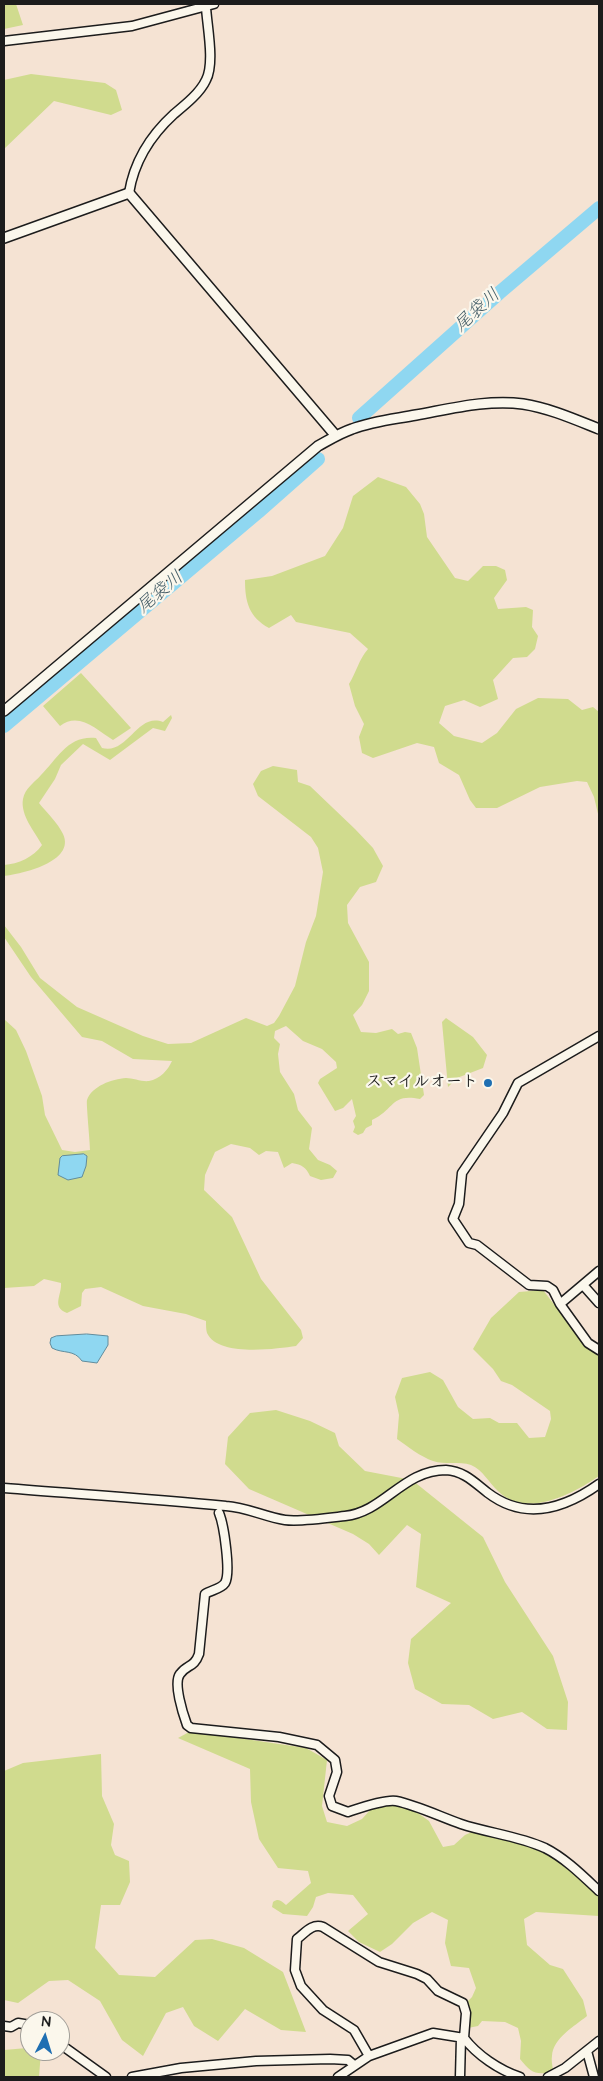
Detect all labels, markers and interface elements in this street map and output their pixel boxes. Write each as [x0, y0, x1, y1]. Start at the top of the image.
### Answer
water label: 尾袋川 [451, 285, 505, 337]
water label: 尾袋川 [133, 567, 189, 619]
place label: スマイルオート [366, 1073, 478, 1093]
marker: スマイルオート [482, 1077, 494, 1089]
north arrow [20, 2011, 70, 2061]
text: N [41, 2012, 51, 2032]

